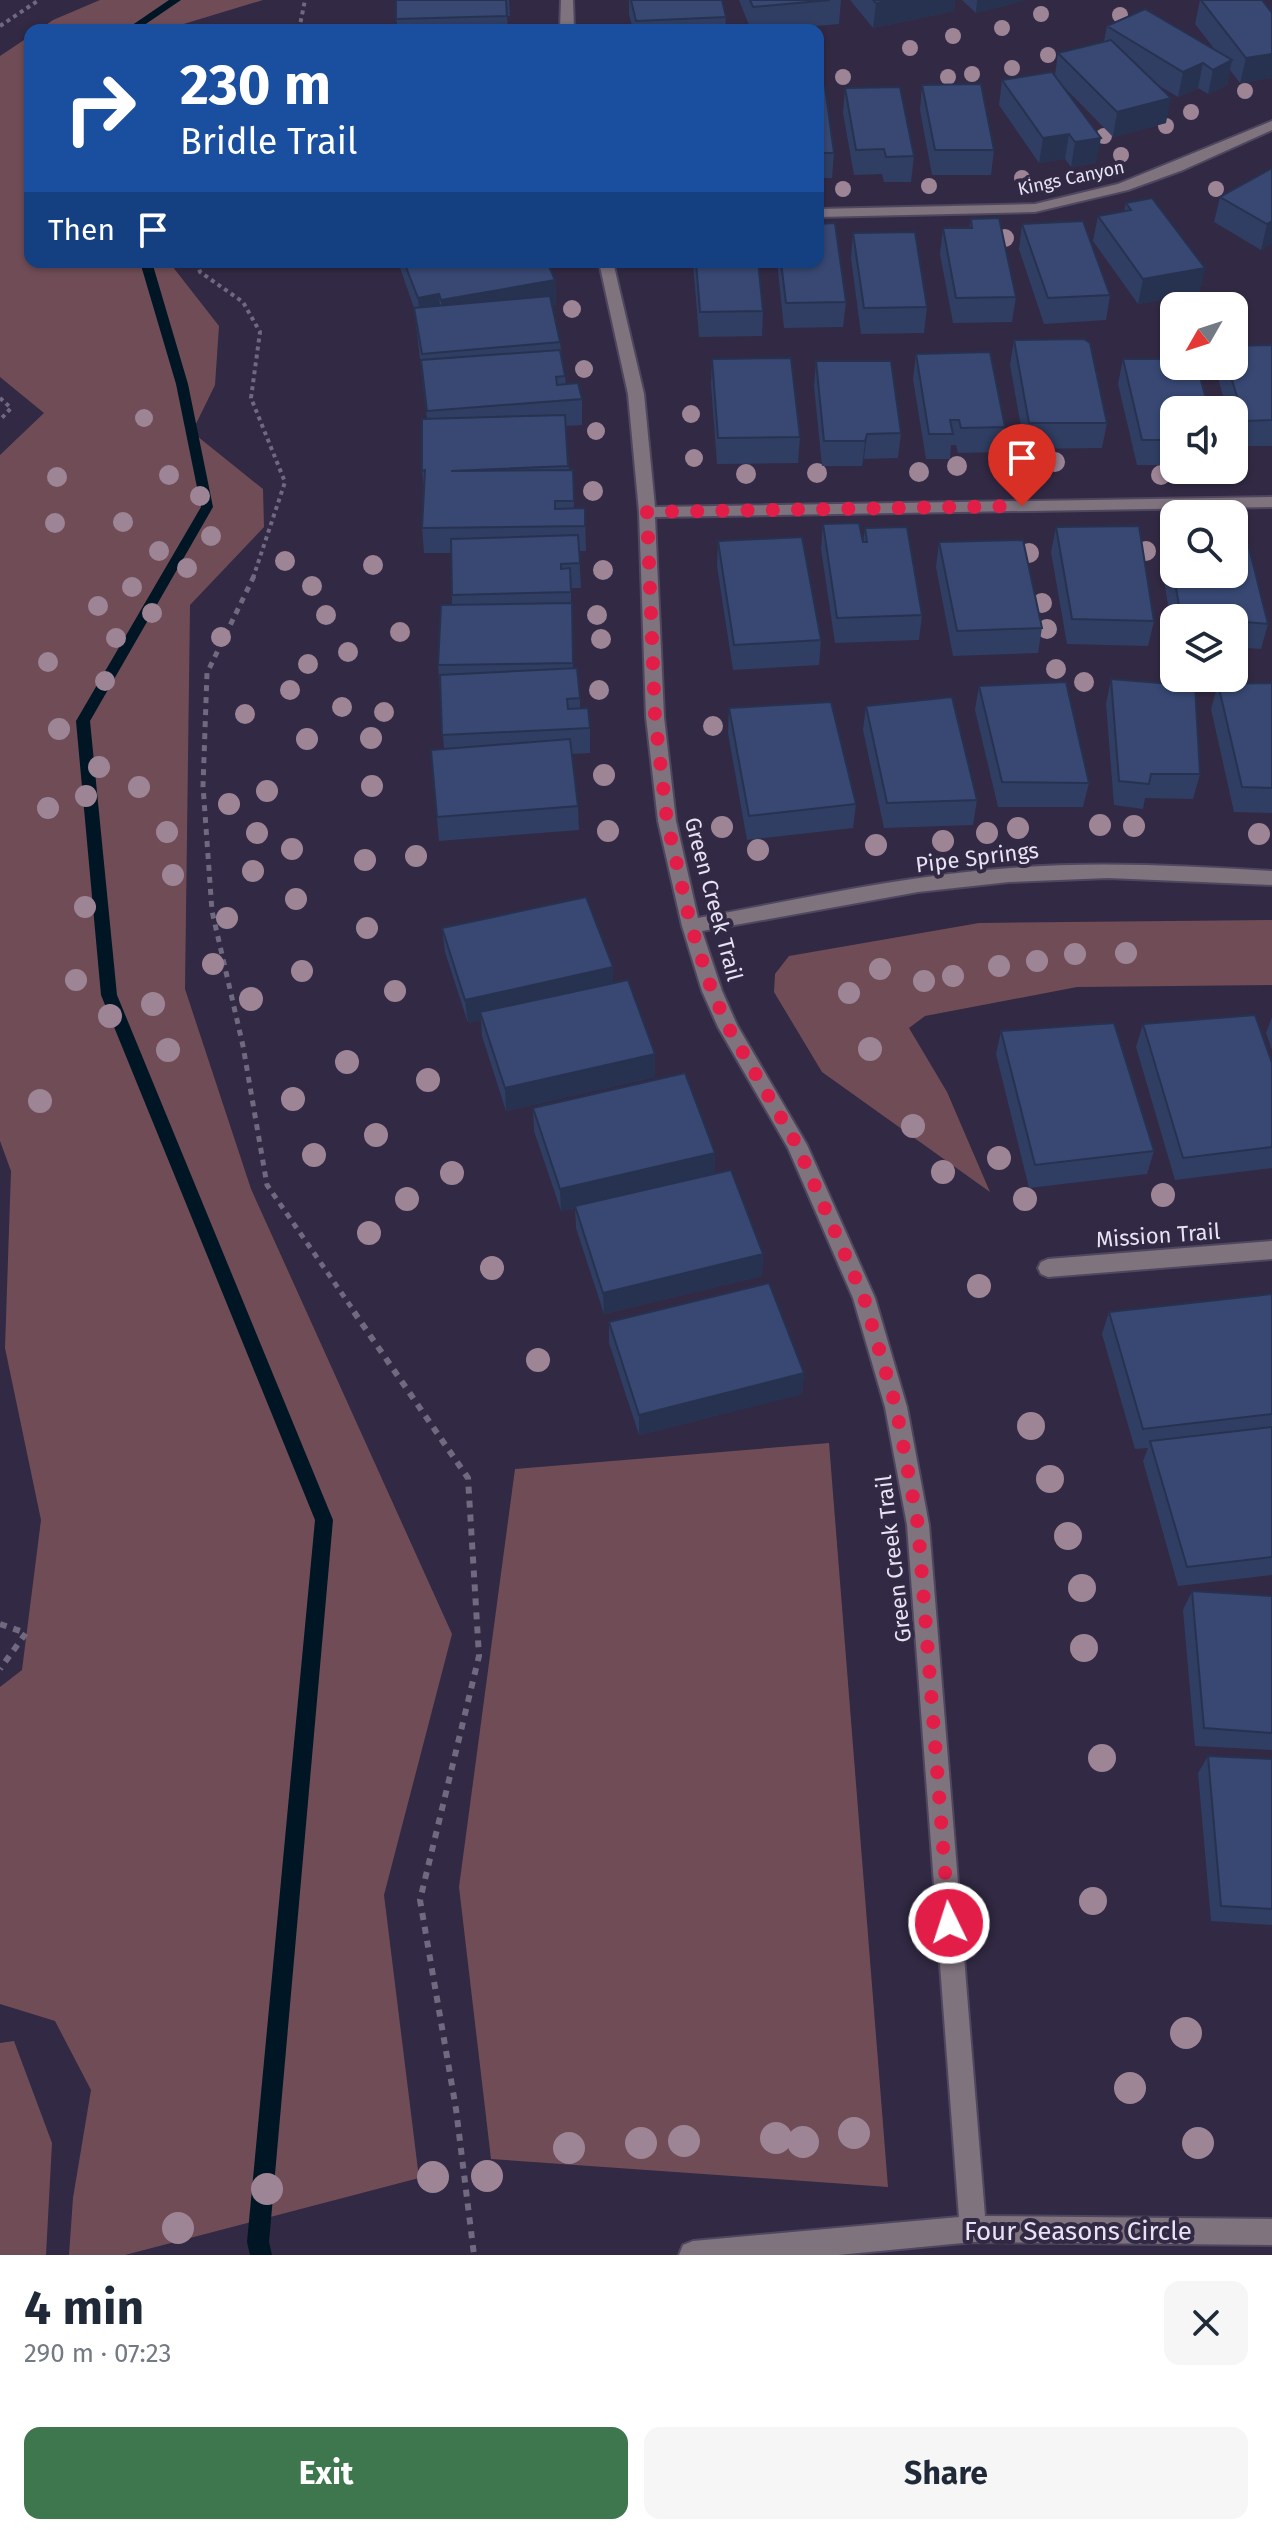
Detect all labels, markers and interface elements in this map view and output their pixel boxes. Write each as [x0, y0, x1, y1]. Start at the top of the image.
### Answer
text: 230 m [180, 52, 331, 119]
icon: right [48, 56, 152, 160]
text: Bridle Trail [180, 120, 357, 164]
street label: Kings Canyon [1016, 156, 1126, 200]
icon: arrive [131, 208, 175, 252]
text: Then [48, 212, 115, 248]
north arrow [1160, 292, 1248, 380]
map controls [1160, 292, 1248, 692]
button: sound [1160, 396, 1248, 484]
pin [988, 424, 1056, 506]
icon: arrive [1000, 436, 1044, 480]
button: search [1160, 500, 1248, 588]
button: layers [1160, 604, 1248, 692]
street label: Green Creek Trail [679, 814, 748, 984]
street label: Pipe Springs [914, 837, 1040, 878]
street label: Mission Trail [1095, 1218, 1221, 1253]
street label: Green Creek Trail [870, 1474, 917, 1644]
position arrow [907, 1881, 991, 1965]
street label: Four Seasons Circle [964, 2216, 1192, 2247]
text: 4 min [24, 2279, 144, 2337]
button: close [1164, 2281, 1248, 2365]
text: 290 m · 07:23 [24, 2338, 171, 2369]
button: Exit [24, 2427, 628, 2519]
button: Share [644, 2427, 1248, 2519]

